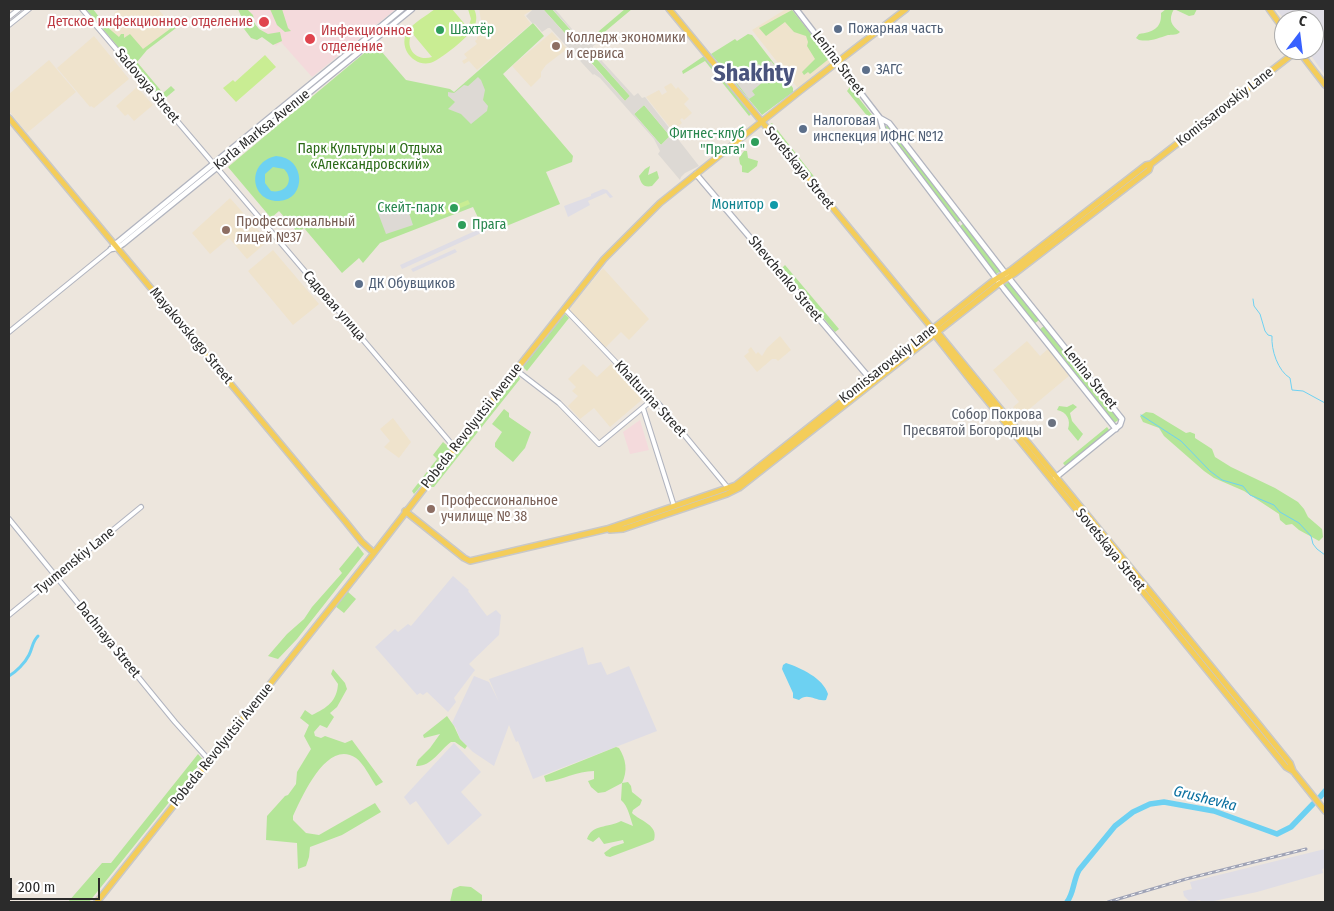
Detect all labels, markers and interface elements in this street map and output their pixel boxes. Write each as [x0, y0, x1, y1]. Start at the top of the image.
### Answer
north arrow [1274, 10, 1324, 60]
text: С [1297, 12, 1308, 30]
place label: Детское инфекционное отделение [48, 14, 253, 30]
marker: Детское инфекционное отделение [257, 15, 271, 29]
place label: Пожарная часть [848, 21, 943, 37]
place label: Шахтёр [450, 22, 494, 38]
place label: Инфекционное отделение [321, 23, 412, 56]
marker: Пожарная часть [832, 23, 844, 35]
marker: Шахтёр [434, 24, 446, 36]
street label: Lenina Street [809, 28, 867, 98]
place label: Колледж экономики и сервиса [566, 30, 686, 62]
marker: Инфекционное отделение [303, 32, 317, 46]
marker: Колледж экономики и сервиса [550, 40, 562, 52]
street label: Sadovaya Street [111, 45, 183, 127]
district label: Shakhty [713, 60, 795, 88]
place label: ЗАГС [876, 62, 903, 78]
marker: ЗАГС [860, 64, 872, 76]
street label: Komissarovskiy Lane [1173, 64, 1277, 150]
street label: Karla Marksa Avenue [210, 86, 314, 174]
place label: Налоговая инспекция ИФНС №12 [813, 113, 943, 146]
street label: Sovetskaya Street [761, 123, 837, 213]
marker: Налоговая инспекция ИФНС №12 [797, 123, 809, 135]
place label: Фитнес-клуб "Прага" [669, 126, 745, 158]
marker: Фитнес-клуб "Прага" [749, 136, 761, 148]
park label: Парк Культуры и Отдыха «Александровский» [297, 141, 443, 174]
place label: Монитор [712, 197, 764, 213]
marker: Монитор [768, 199, 780, 211]
place label: Скейт-парк [377, 200, 444, 216]
marker: Скейт-парк [448, 202, 460, 214]
place label: Профессиональный лицей №37 [236, 214, 355, 246]
place label: Прага [472, 217, 506, 233]
marker: Прага [456, 219, 468, 231]
marker: Профессиональный лицей №37 [220, 224, 232, 236]
street label: Shevchenko Street [744, 233, 826, 325]
street label: Садовая улица [299, 268, 369, 344]
place label: ДК Обувщиков [369, 276, 455, 292]
marker: ДК Обувщиков [353, 278, 365, 290]
street label: Mayakovskogo Street [146, 284, 236, 388]
street label: Komissarovskiy Lane [836, 321, 940, 407]
street label: Lenina Street [1060, 343, 1120, 413]
street label: Khalturina Street [611, 358, 689, 440]
street label: Pobeda Revolyutsii Avenue [418, 360, 526, 492]
place label: Собор Покрова Пресвятой Богородицы [903, 407, 1042, 440]
marker: Собор Покрова Пресвятой Богородицы [1046, 417, 1058, 429]
place label: Профессиональное училище № 38 [441, 493, 558, 526]
marker: Профессиональное училище № 38 [425, 503, 437, 515]
street label: Sovetskaya Street [1072, 505, 1148, 595]
street label: Tyumenskiy Lane [32, 524, 118, 598]
street label: Dachnaya Street [72, 599, 144, 681]
street label: Pobeda Revolyutsii Avenue [167, 680, 277, 810]
water label: Grushevka [1171, 782, 1239, 816]
scale bar [12, 868, 102, 900]
text: 200 m [18, 878, 55, 896]

